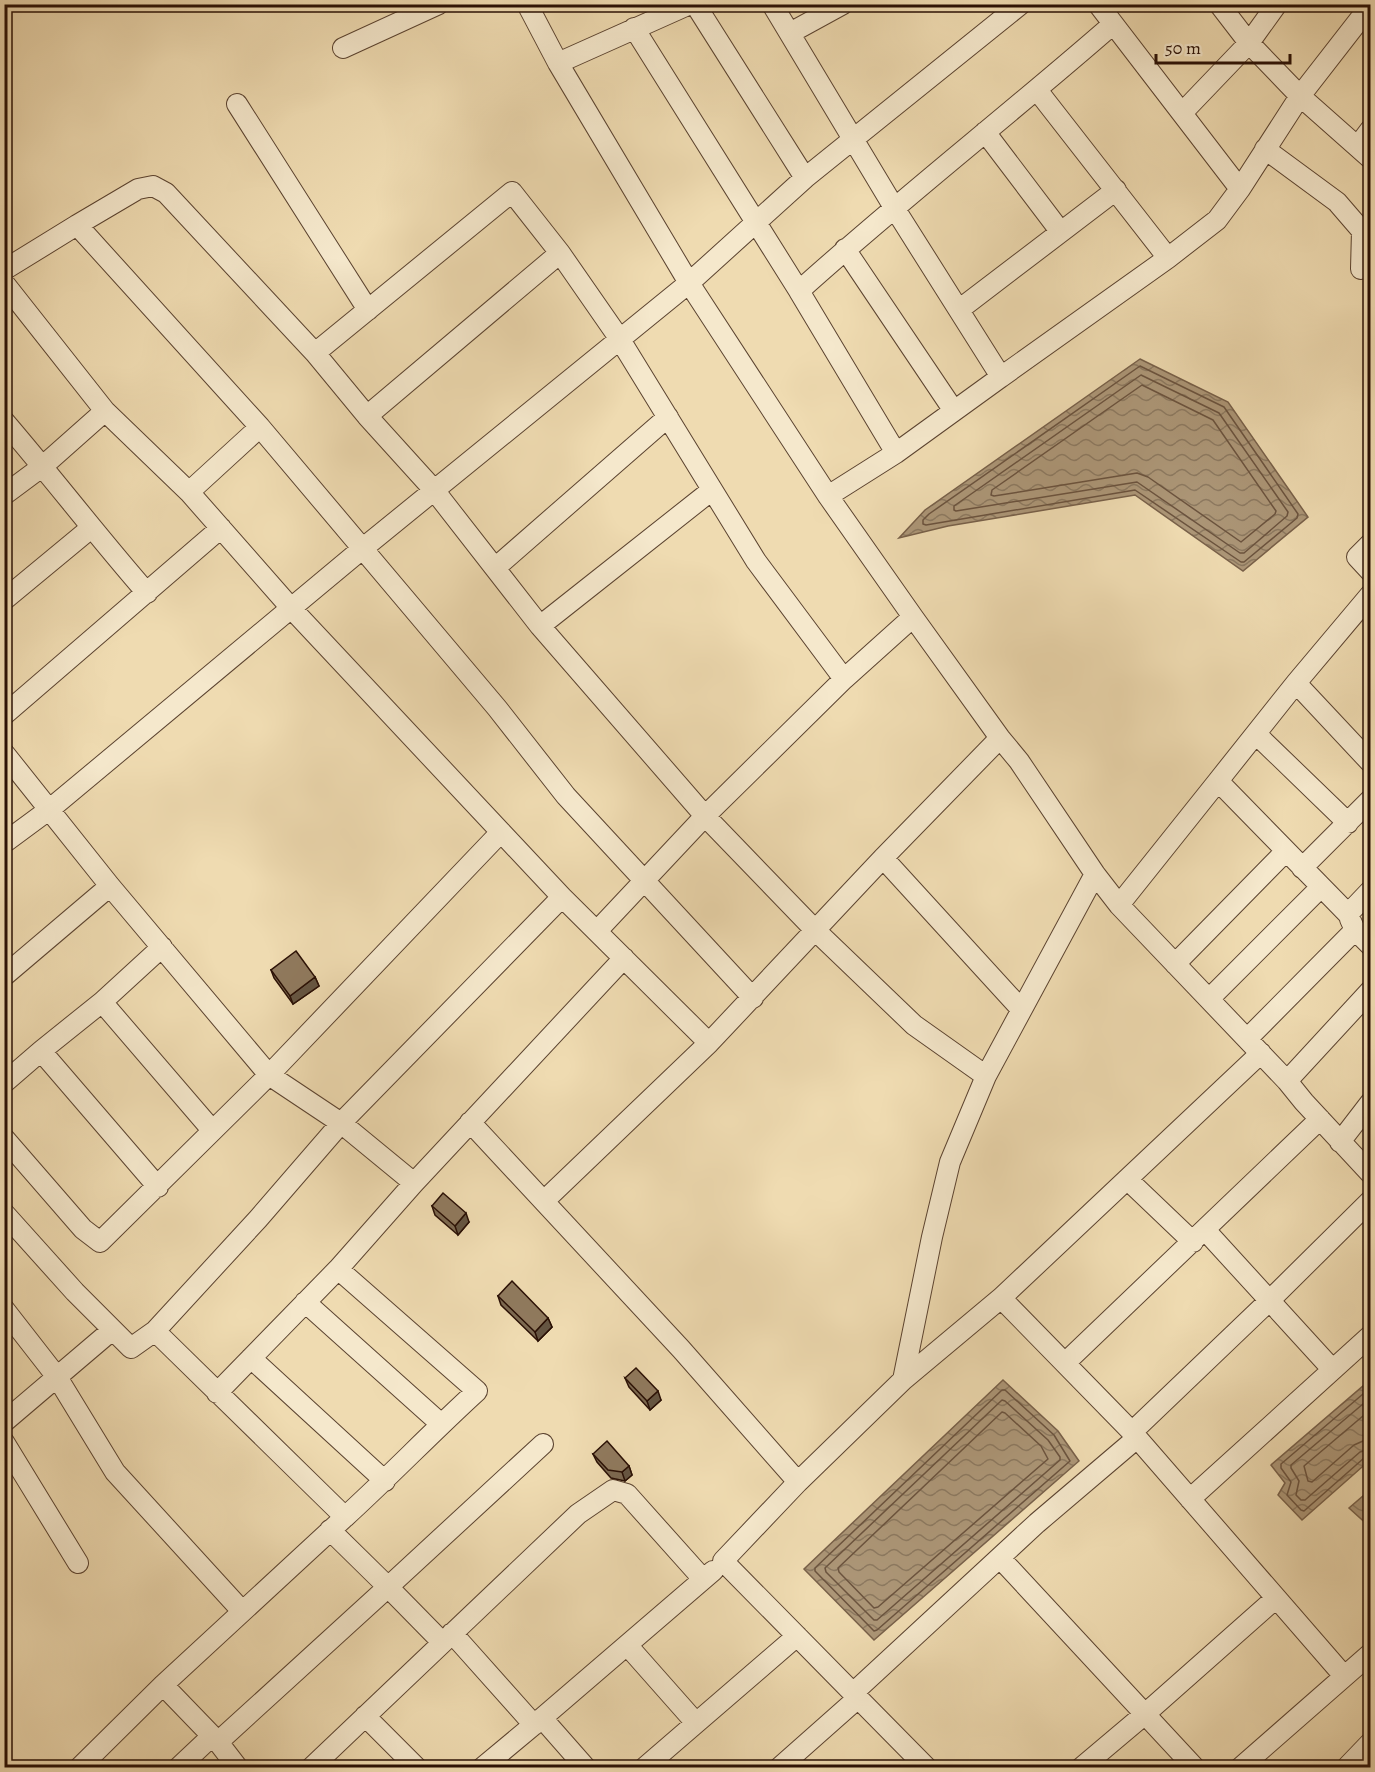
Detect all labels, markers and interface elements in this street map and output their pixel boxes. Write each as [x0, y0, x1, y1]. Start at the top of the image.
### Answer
scale bar [1156, 27, 1290, 65]
text: 50 m [1165, 36, 1201, 60]

